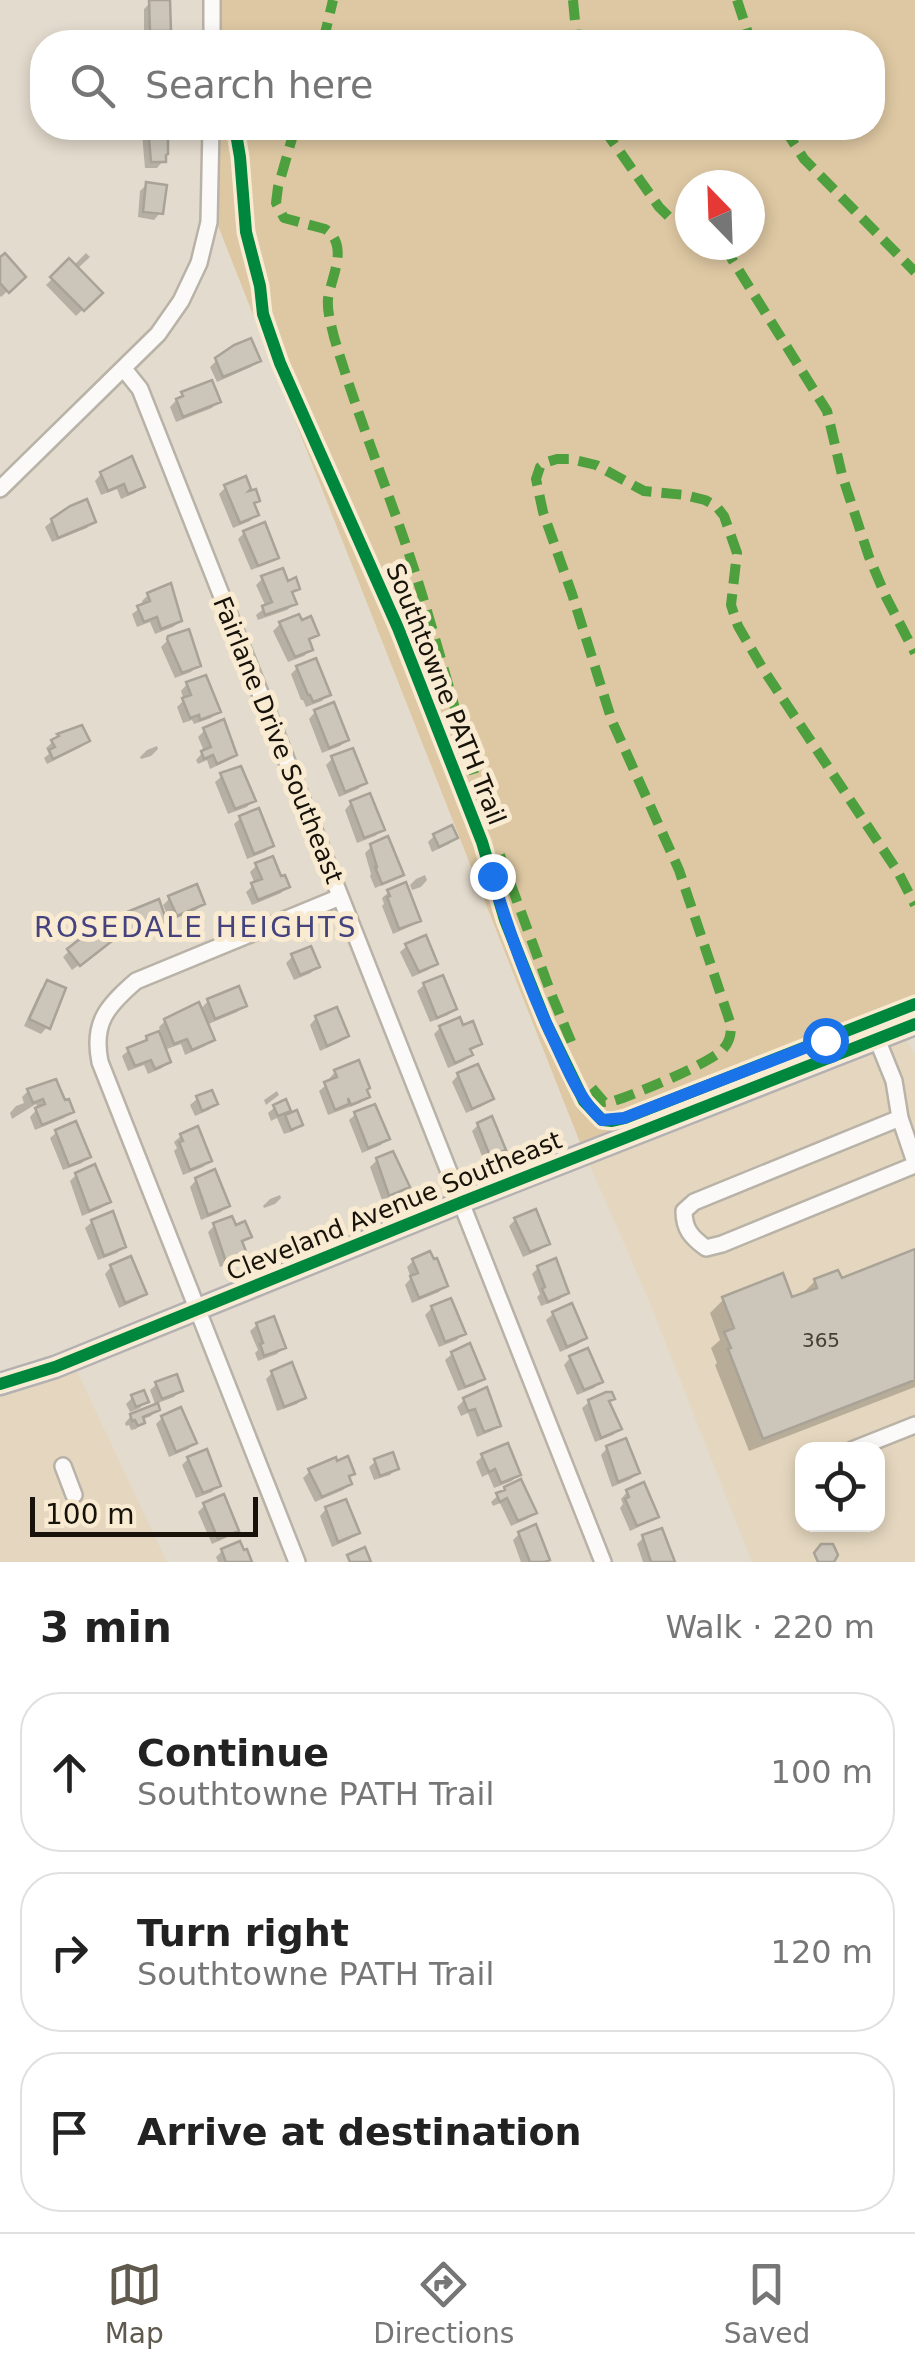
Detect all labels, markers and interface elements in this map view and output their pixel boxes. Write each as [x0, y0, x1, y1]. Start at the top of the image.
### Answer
search box [30, 30, 885, 140]
icon: search [65, 58, 120, 113]
text: Search here [145, 63, 373, 107]
north arrow [675, 170, 765, 260]
street label: Southtowne PATH Trail [380, 559, 512, 829]
street label: Fairlane Drive Southeast [207, 592, 349, 888]
route end [470, 854, 516, 900]
district label: ROSEDALE HEIGHTS [34, 911, 358, 944]
route start [803, 1018, 849, 1064]
street label: Cleveland Avenue Southeast [222, 1125, 566, 1287]
house number: 365 [802, 1328, 840, 1352]
map controls [795, 1442, 885, 1532]
button: locate [795, 1442, 885, 1532]
scale bar [30, 1492, 258, 1536]
text: 100 m [45, 1498, 135, 1531]
text: 3 min [40, 1603, 172, 1652]
text: Walk · 220 m [665, 1608, 875, 1646]
text: Continue [137, 1731, 329, 1775]
icon: ahead [42, 1745, 97, 1800]
text: 100 m [771, 1753, 873, 1791]
text: Southtowne PATH Trail [137, 1775, 494, 1813]
text: Turn right [137, 1911, 349, 1955]
icon: right [42, 1925, 97, 1980]
text: 120 m [771, 1933, 873, 1971]
text: Southtowne PATH Trail [137, 1955, 494, 1993]
icon: arrive [42, 2105, 97, 2160]
text: Arrive at destination [137, 2110, 582, 2154]
tab: Map [105, 2257, 164, 2350]
tab: Directions [373, 2257, 514, 2350]
tab: Saved [724, 2257, 810, 2350]

